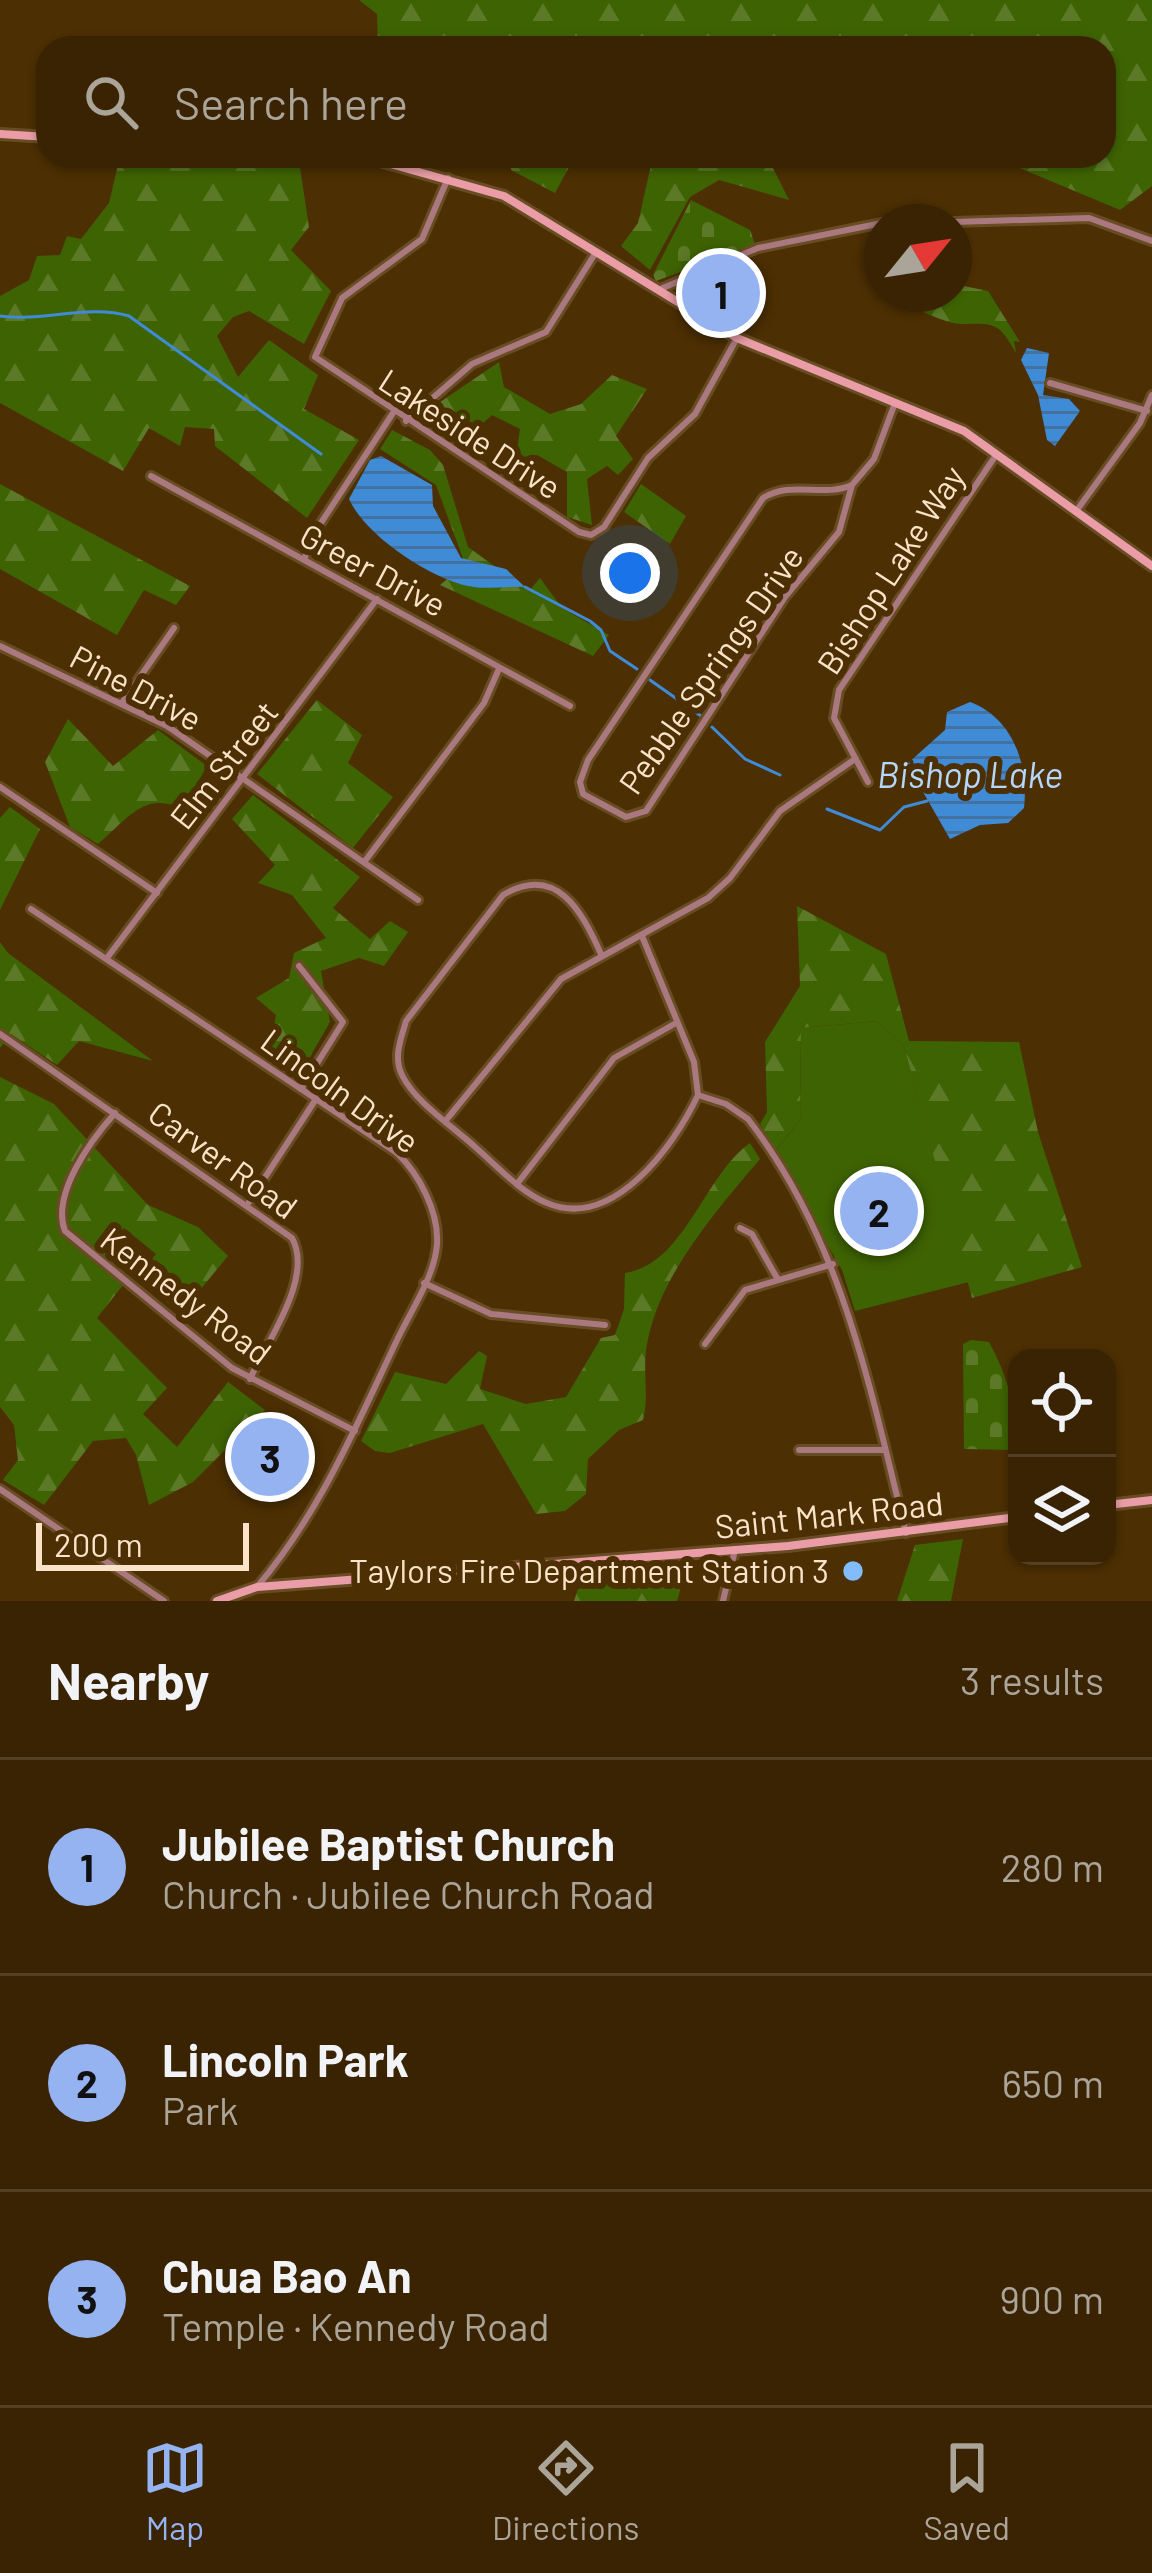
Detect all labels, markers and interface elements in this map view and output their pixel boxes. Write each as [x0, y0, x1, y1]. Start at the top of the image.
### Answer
search box [36, 36, 1116, 168]
icon: search [78, 69, 144, 135]
text: Search here [174, 75, 408, 129]
north arrow [864, 204, 972, 312]
pin: 1 [682, 248, 760, 338]
street label: Lakeside Drive [372, 360, 569, 507]
street label: Bishop Lake Way [808, 458, 972, 681]
street label: Greer Drive [294, 514, 453, 624]
street label: Pebble Springs Drive [610, 538, 811, 801]
your location [600, 543, 660, 603]
street label: Pine Drive [64, 636, 209, 738]
street label: Elm Street [161, 692, 286, 836]
water label: Bishop Lake [877, 752, 1063, 795]
street label: Lincoln Drive [254, 1020, 427, 1161]
street label: Carver Road [141, 1092, 306, 1226]
pin: 2 [840, 1166, 918, 1256]
street label: Kennedy Road [94, 1218, 280, 1372]
map controls [1008, 1349, 1116, 1565]
button: locate [1008, 1349, 1116, 1457]
pin: 3 [231, 1412, 309, 1502]
button: layers [1008, 1457, 1116, 1565]
street label: Saint Mark Road [713, 1482, 945, 1546]
scale bar [36, 1517, 249, 1570]
text: 200 m [54, 1524, 143, 1564]
place label: Taylors Fire Department Station 3 [349, 1550, 829, 1590]
marker: Taylors Fire Department Station 3 [840, 1558, 866, 1584]
text: Nearby [48, 1649, 209, 1710]
text: 3 results [960, 1656, 1104, 1703]
text: Jubilee Baptist Church [162, 1816, 615, 1870]
text: 1 [80, 1843, 94, 1890]
text: 280 m [1001, 1843, 1104, 1890]
text: Church · Jubilee Church Road [162, 1870, 655, 1917]
text: Lincoln Park [162, 2032, 409, 2086]
text: 2 [76, 2059, 98, 2106]
text: 650 m [1002, 2059, 1104, 2106]
text: Park [162, 2086, 239, 2133]
text: Chua Bao An [162, 2248, 412, 2302]
text: 3 [76, 2275, 98, 2322]
text: 900 m [1000, 2275, 1104, 2322]
text: Temple · Kennedy Road [162, 2302, 549, 2349]
tab: Map [142, 2435, 208, 2547]
tab: Directions [492, 2435, 639, 2547]
tab: Saved [923, 2435, 1010, 2547]

